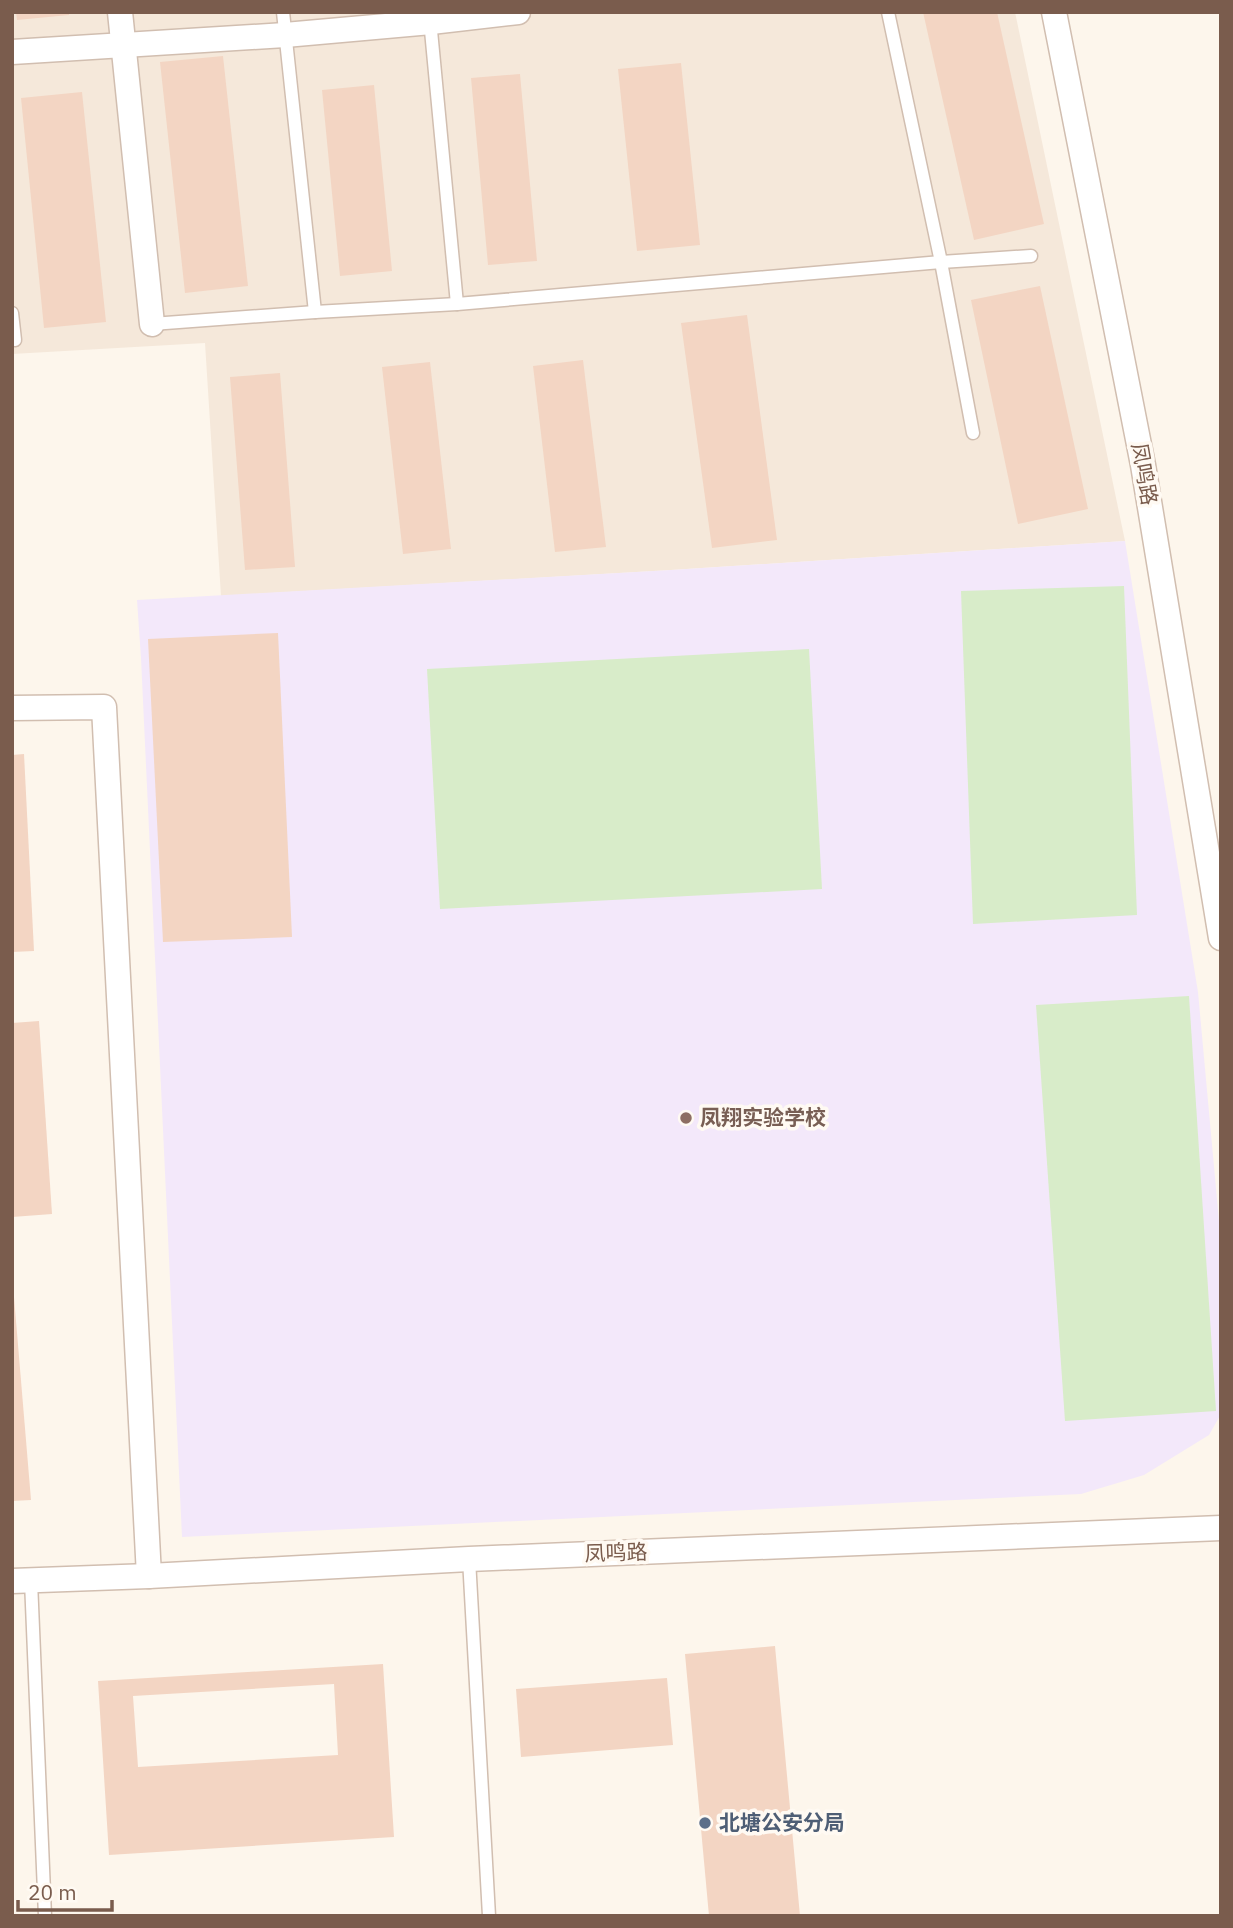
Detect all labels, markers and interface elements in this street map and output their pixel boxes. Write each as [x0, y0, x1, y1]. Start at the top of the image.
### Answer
street label: 凤鸣路 [1126, 440, 1164, 507]
place label: 凤翔实验学校 [700, 1103, 826, 1131]
marker: 凤翔实验学校 [678, 1110, 694, 1126]
street label: 凤鸣路 [584, 1537, 648, 1567]
place label: 北塘公安分局 [719, 1808, 845, 1836]
marker: 北塘公安分局 [697, 1815, 713, 1831]
scale bar [18, 1868, 112, 1912]
text: 20 m [28, 1878, 77, 1906]

